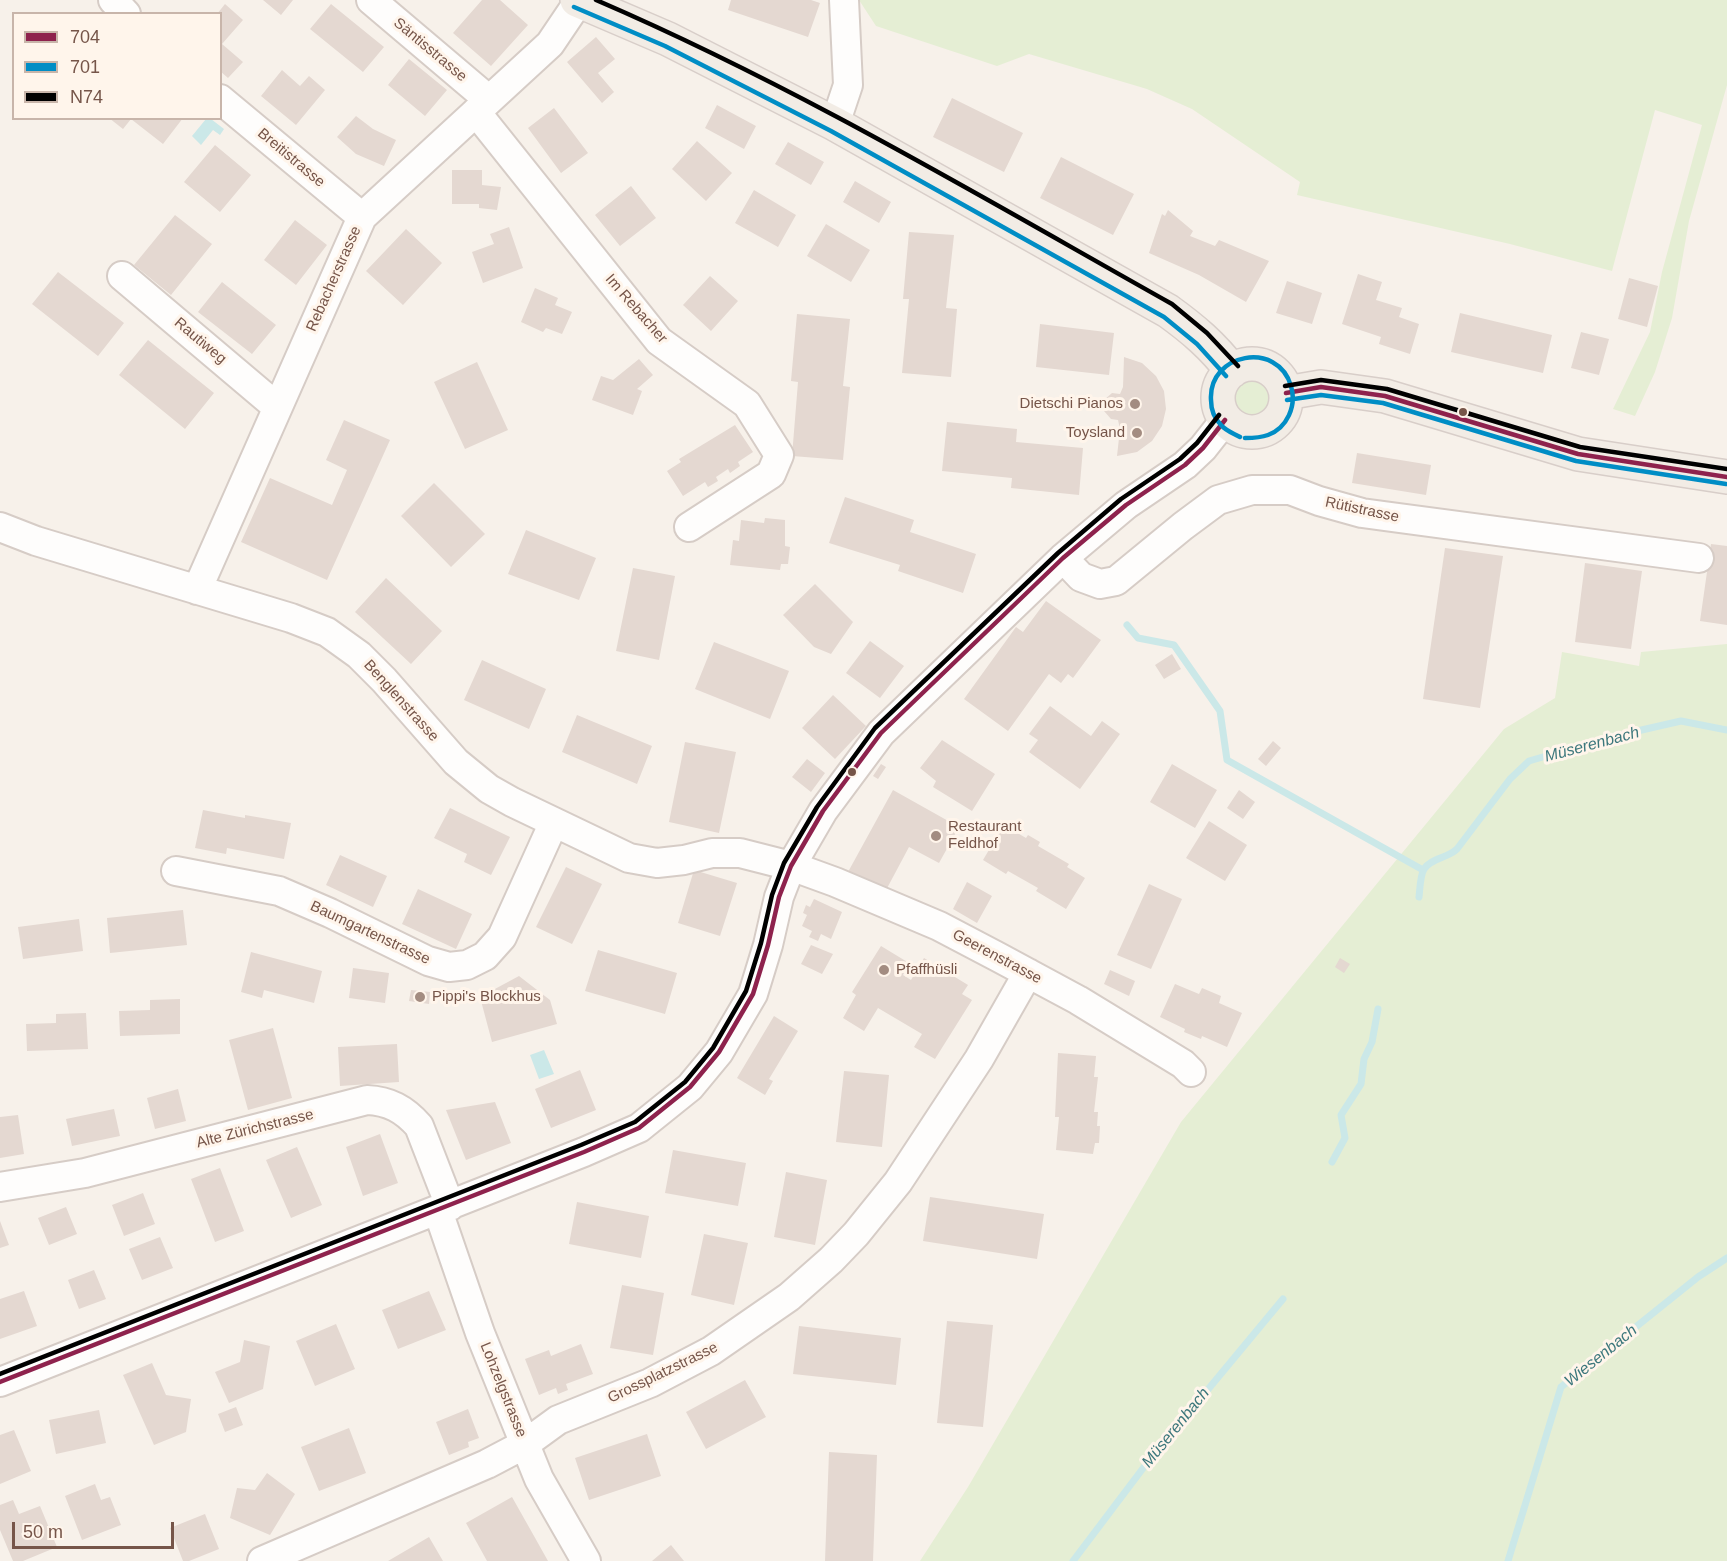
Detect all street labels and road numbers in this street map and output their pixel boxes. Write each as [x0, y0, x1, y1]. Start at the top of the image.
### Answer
street label: Säntisstrasse [390, 14, 470, 86]
street label: Breitistrasse [254, 125, 328, 191]
street label: Rebacherstrasse [303, 224, 365, 334]
street label: Im Rebacher [601, 271, 671, 347]
street label: Rautiweg [170, 314, 230, 368]
street label: Rütistrasse [1323, 493, 1401, 527]
street label: Benglenstrasse [360, 657, 442, 745]
street label: Baumgartenstrasse [307, 897, 433, 969]
street label: Geerenstrasse [949, 926, 1045, 988]
street label: Alte Zürichstrasse [195, 1106, 315, 1152]
street label: Grossplatzstrasse [605, 1339, 721, 1407]
street label: Lohzelgstrasse [476, 1340, 530, 1440]

